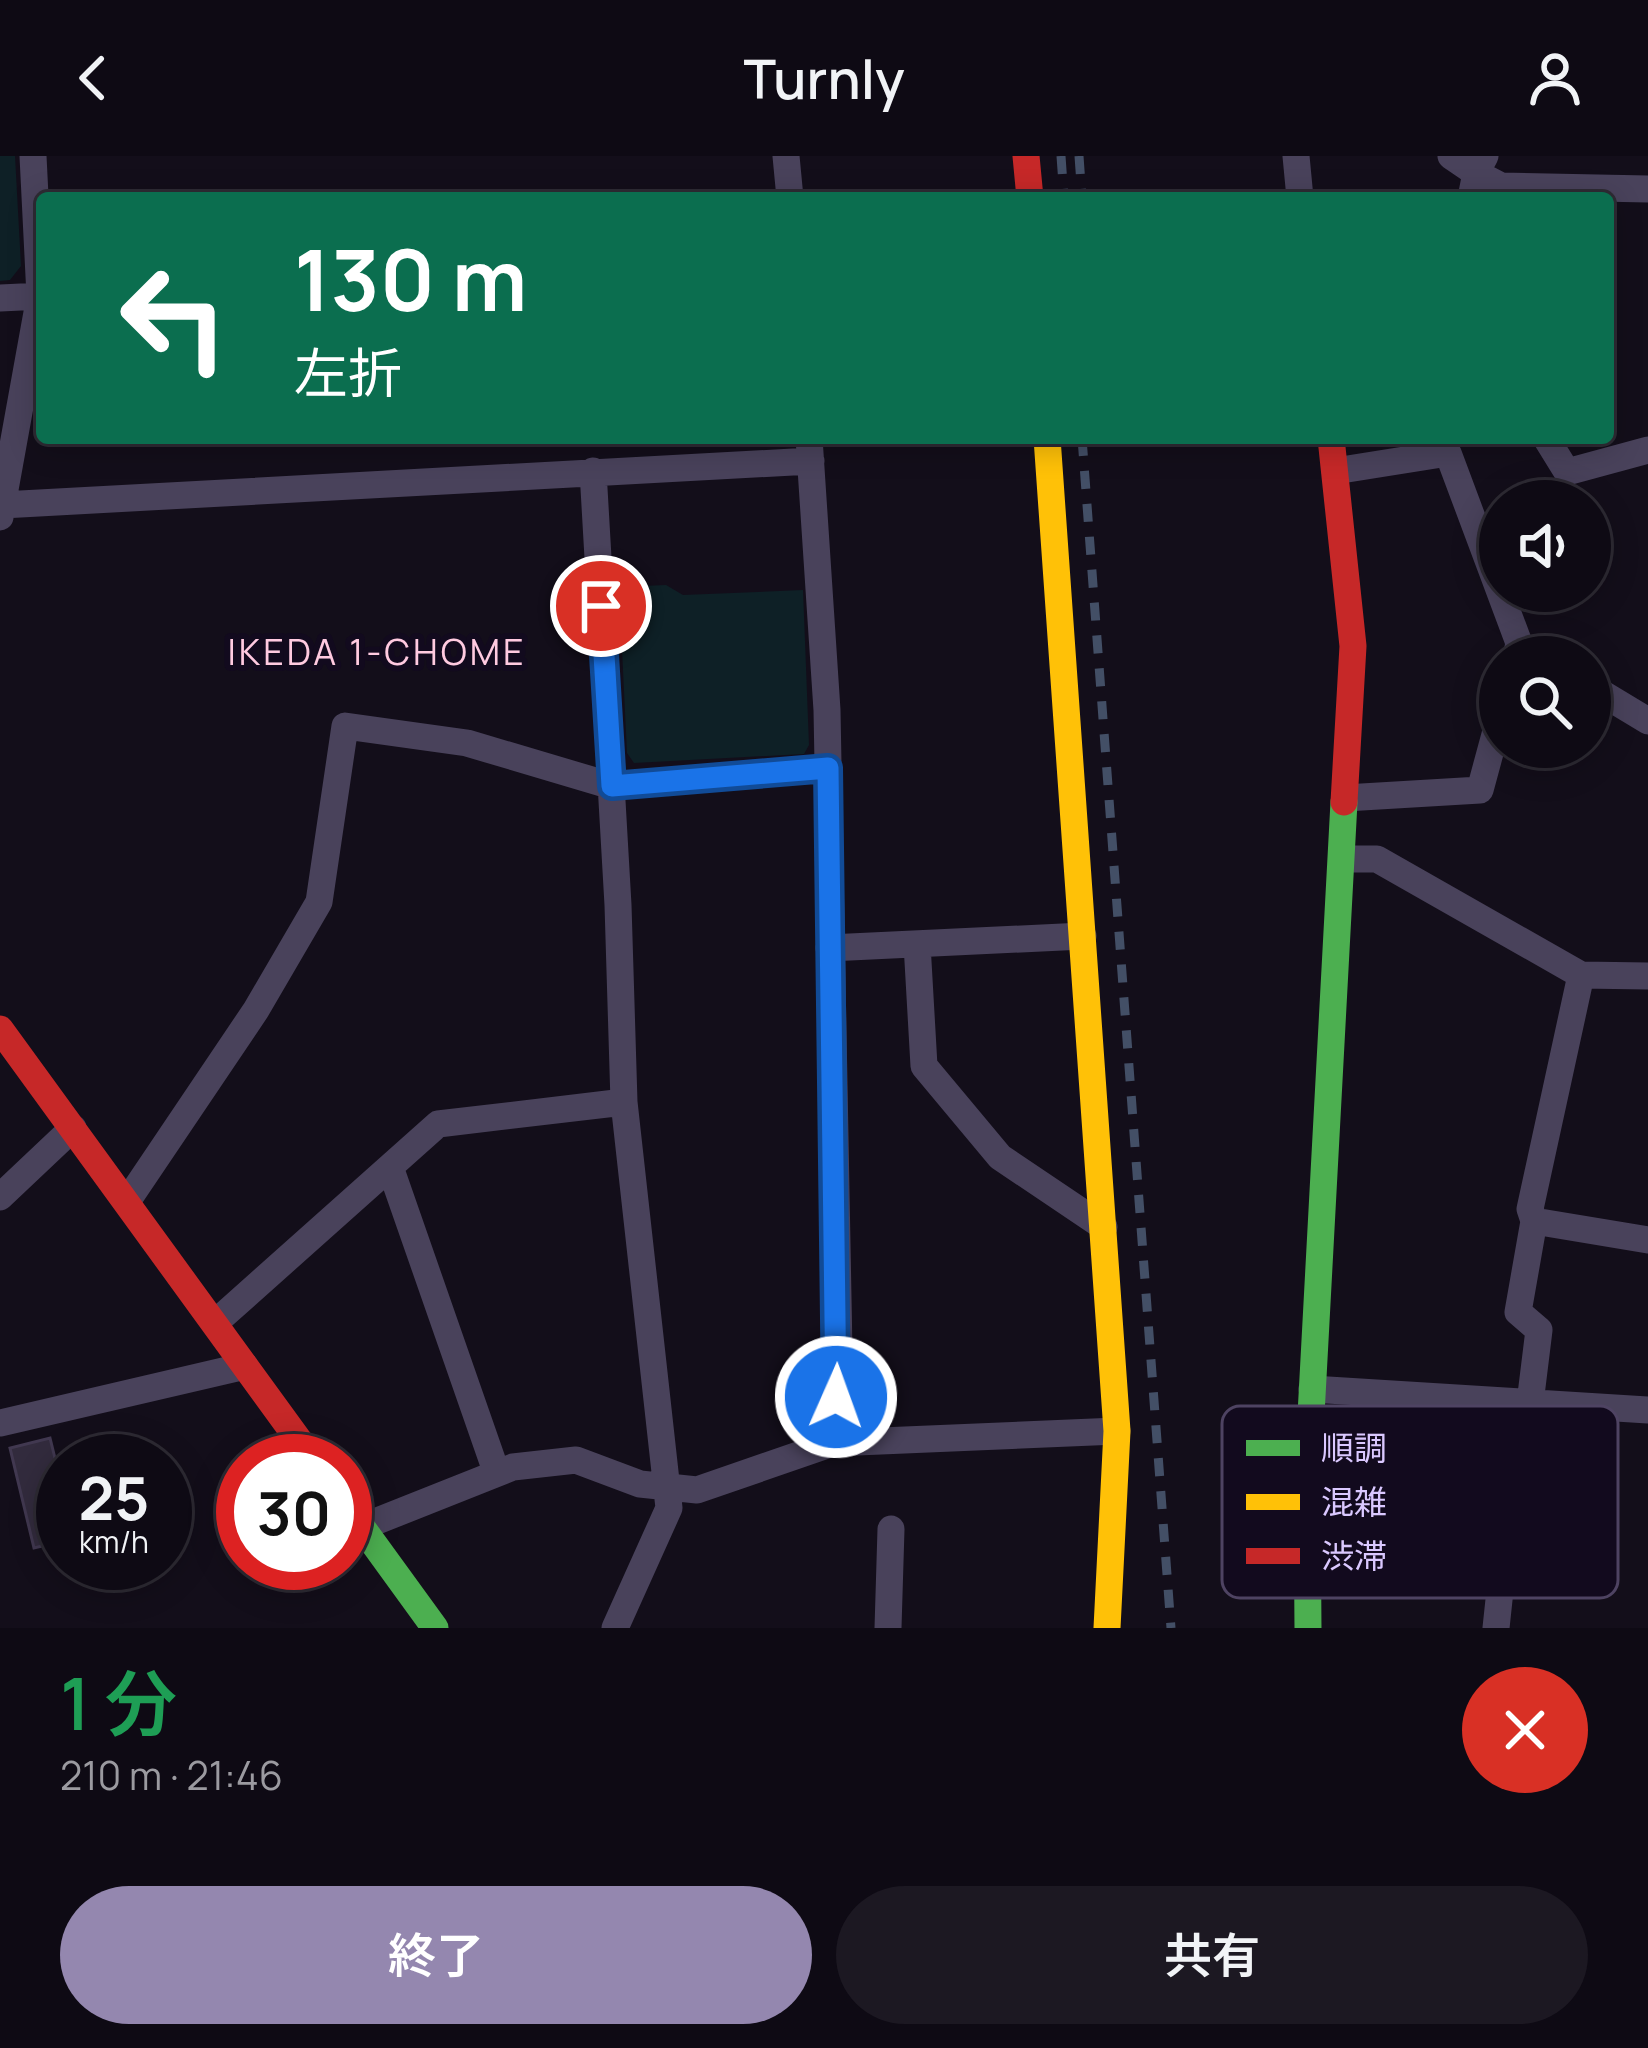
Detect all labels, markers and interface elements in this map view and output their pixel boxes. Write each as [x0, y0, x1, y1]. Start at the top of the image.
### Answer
text: Turnly [743, 41, 905, 115]
icon: back [60, 45, 126, 111]
icon: person [1522, 45, 1588, 111]
text: 130 m [294, 221, 527, 336]
icon: left [96, 240, 252, 396]
text: 左折 [294, 335, 402, 409]
map controls [1479, 480, 1611, 768]
button: sound [1479, 480, 1611, 612]
pin [550, 555, 652, 657]
icon: arrive [568, 573, 634, 639]
district label: IKEDA 1-CHOME [227, 627, 527, 676]
button: search [1479, 636, 1611, 768]
position arrow [773, 1334, 899, 1460]
legend [1222, 1406, 1618, 1598]
text: 順調 [1321, 1425, 1387, 1470]
speed limit sign: 30 [216, 1434, 372, 1590]
text: 25 [79, 1456, 149, 1538]
text: 混雑 [1321, 1479, 1387, 1524]
text: km/h [79, 1521, 149, 1562]
text: 渋滞 [1321, 1533, 1387, 1578]
text: 1 分 [60, 1653, 177, 1752]
button: close [1462, 1667, 1588, 1793]
text: 210 m · 21:46 [60, 1748, 283, 1802]
button: 終了 [60, 1886, 812, 2024]
button: 共有 [836, 1886, 1588, 2024]

